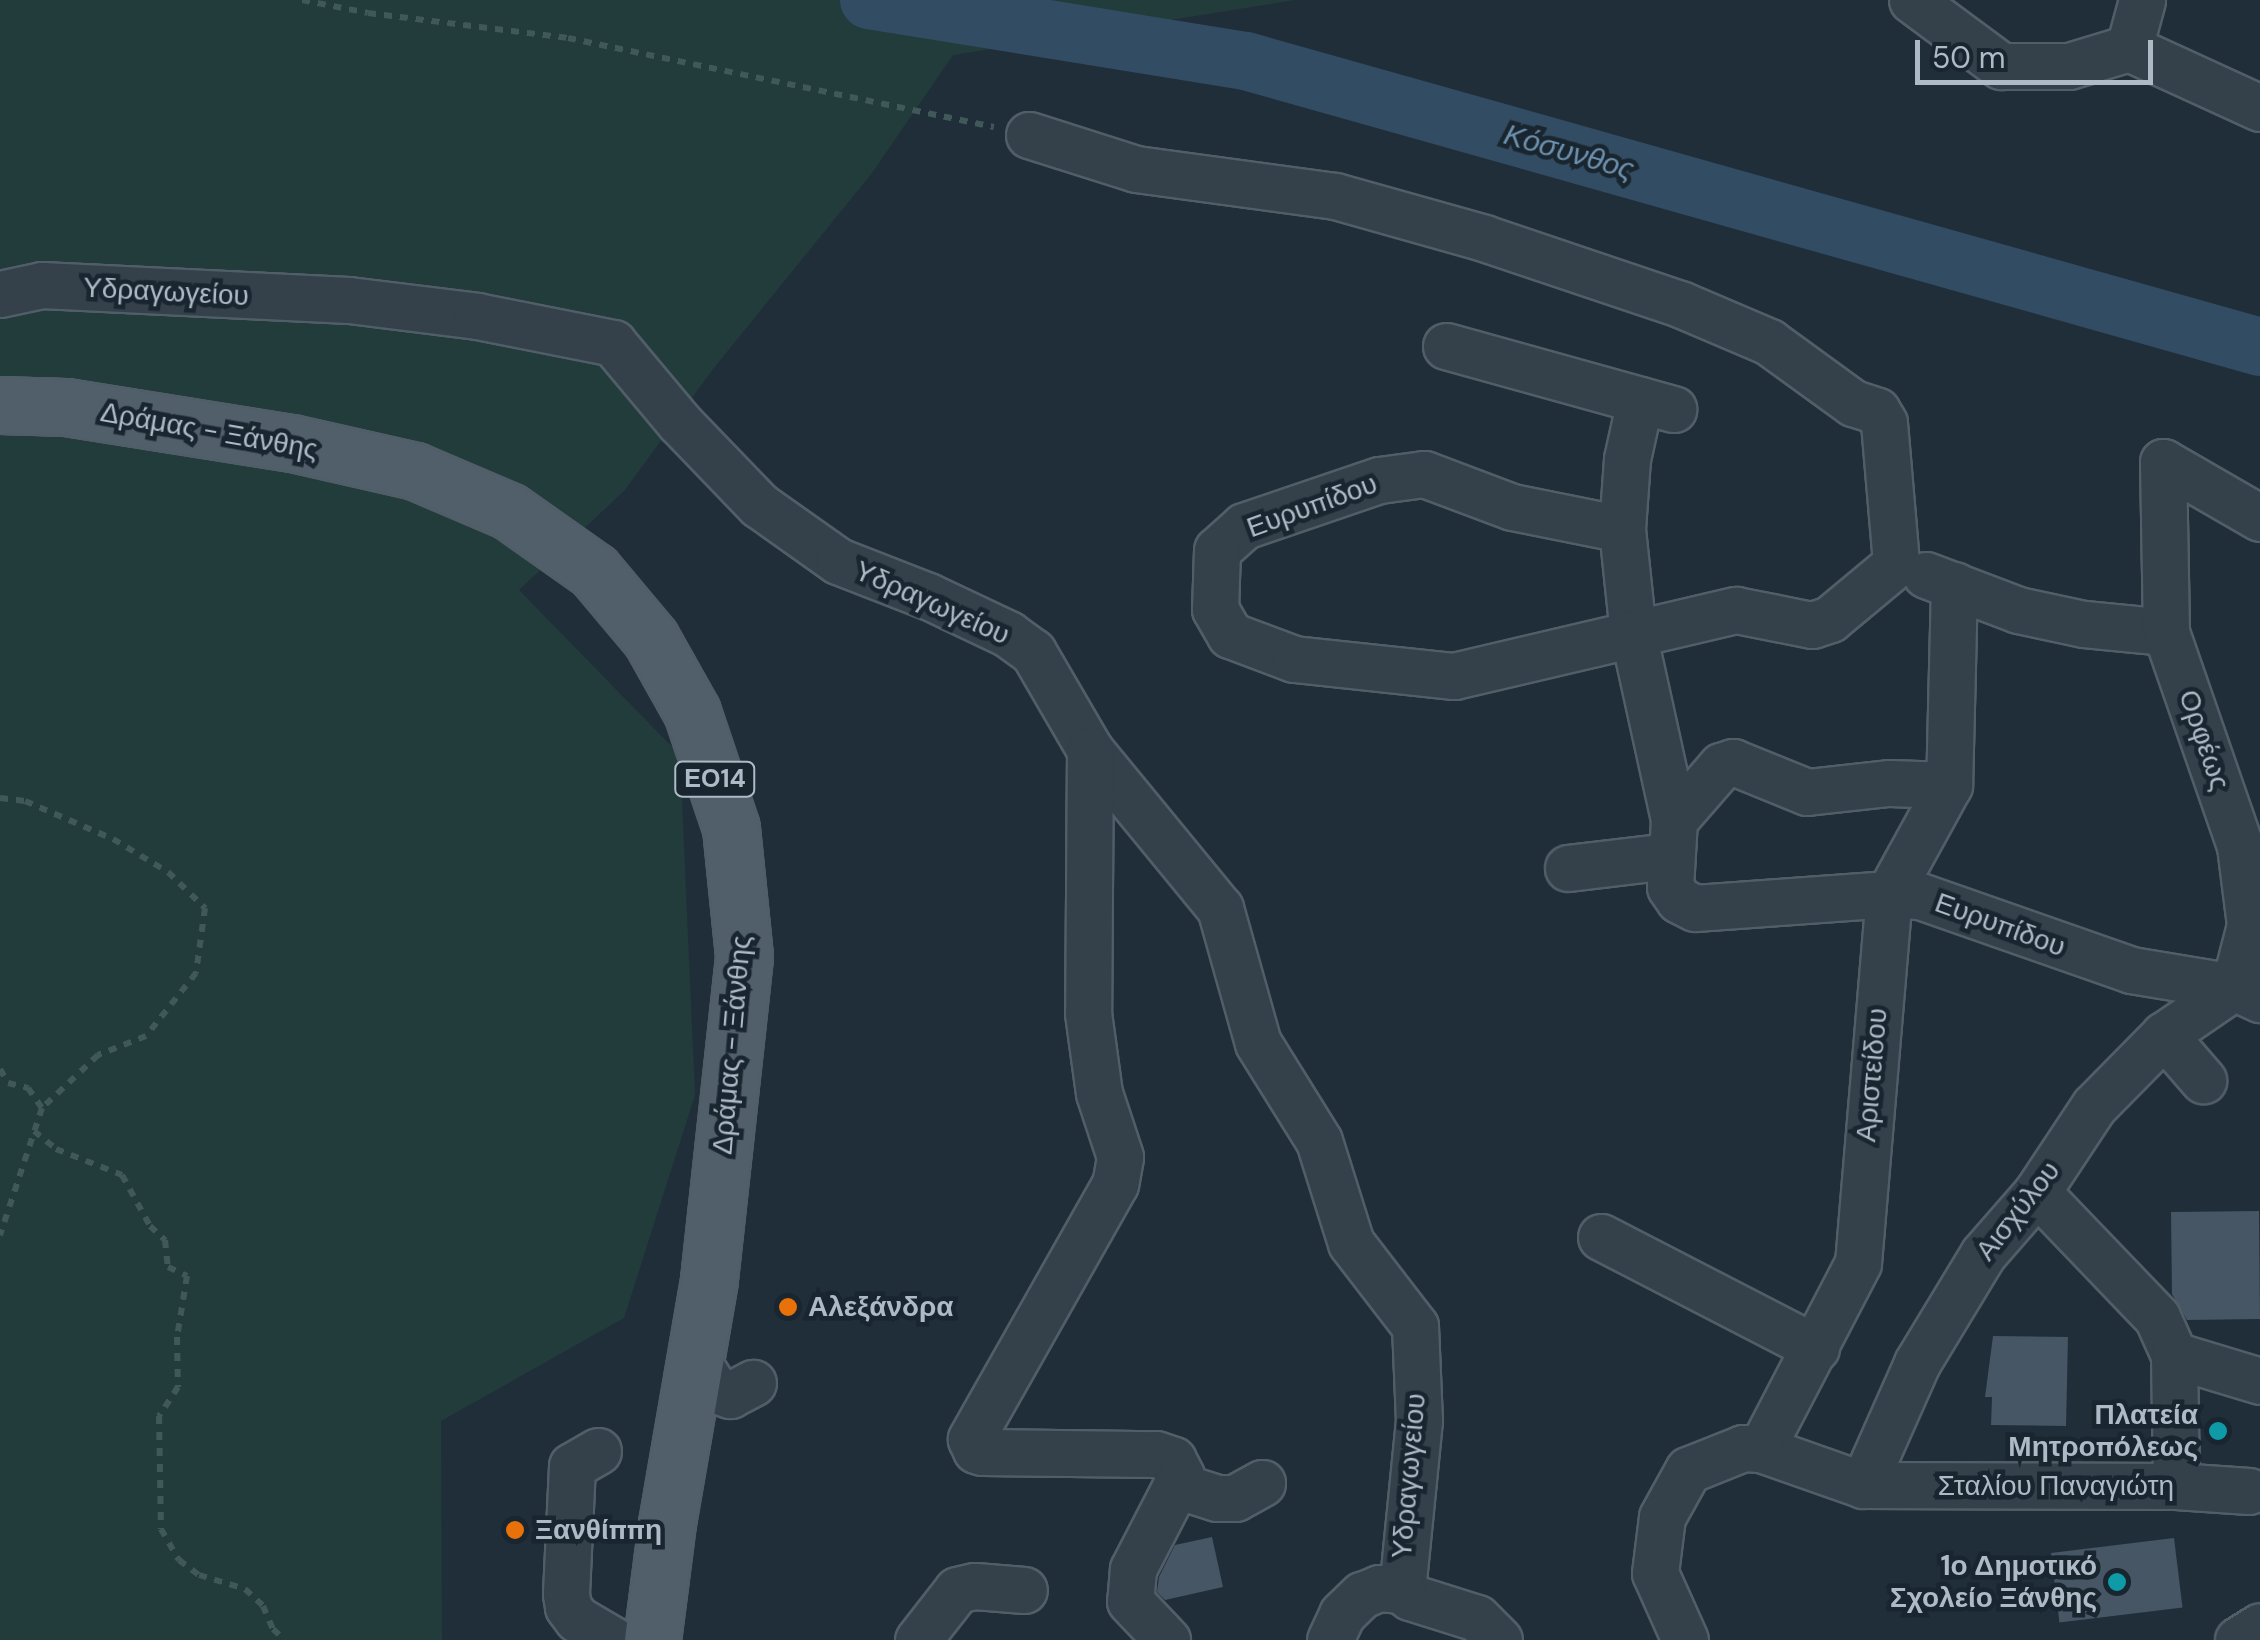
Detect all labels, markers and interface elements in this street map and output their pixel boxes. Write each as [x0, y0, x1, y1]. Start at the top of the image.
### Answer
scale bar [1920, 20, 2158, 82]
text: 50 m [1932, 38, 2006, 77]
water label: Κόσυνθος [1500, 116, 1638, 188]
street label: Υδραγωγείου [82, 271, 250, 313]
street label: Δράμας - Ξάνθης [98, 395, 320, 467]
street label: Ευρυπίδου [1242, 467, 1382, 545]
street label: Υδραγωγείου [849, 554, 1015, 652]
street label: Ορφέως [2171, 686, 2237, 794]
road number: ΕΟ14 [672, 759, 758, 799]
street label: Ευρυπίδου [1930, 886, 2070, 964]
street label: Δράμας - Ξάνθης [706, 934, 758, 1156]
street label: Αριστείδου [1849, 1007, 1895, 1143]
street label: Αισχύλου [1969, 1155, 2067, 1267]
place label: Αλεξάνδρα [808, 1290, 954, 1324]
marker: Αλεξάνδρα [777, 1296, 799, 1318]
street label: Υδραγωγείου [1385, 1392, 1433, 1560]
place label: Πλατεία Μητροπόλεως [2008, 1398, 2198, 1464]
marker: Πλατεία Μητροπόλεως [2207, 1420, 2229, 1442]
street label: Σταλίου Παναγιώτη [1938, 1469, 2174, 1503]
place label: Ξανθίππη [535, 1513, 662, 1547]
marker: Ξανθίππη [504, 1519, 526, 1541]
place label: 1ο Δημοτικό Σχολείο Ξάνθης [1890, 1549, 2097, 1615]
marker: 1ο Δημοτικό Σχολείο Ξάνθης [2106, 1571, 2128, 1593]

